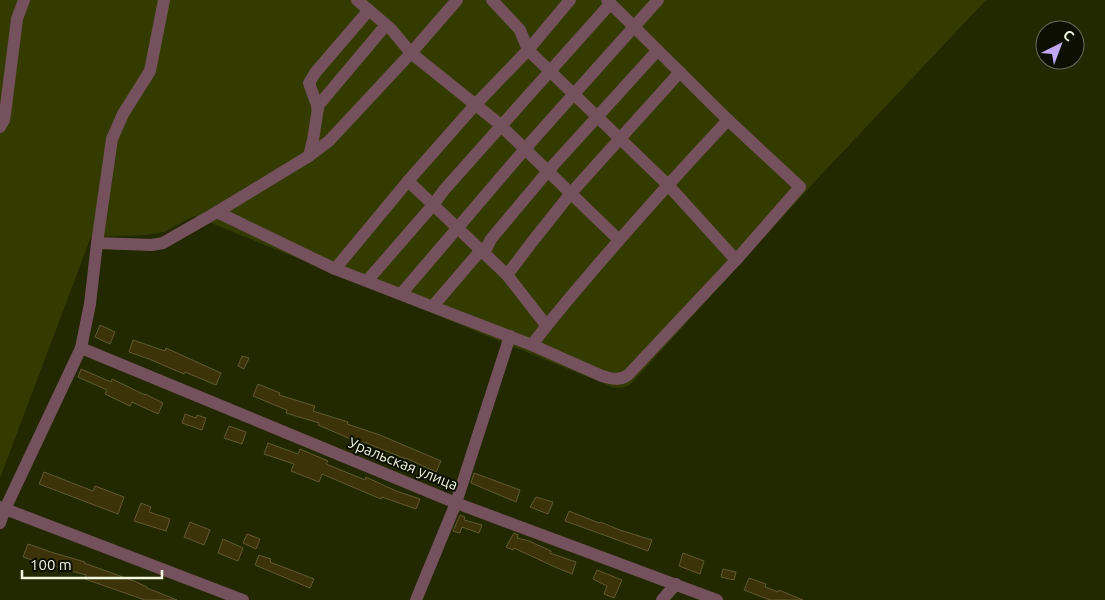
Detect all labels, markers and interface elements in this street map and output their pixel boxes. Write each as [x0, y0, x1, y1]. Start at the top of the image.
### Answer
north arrow [1035, 20, 1085, 70]
text: С [1060, 26, 1077, 44]
street label: Уральская улица [346, 434, 460, 493]
scale bar [22, 548, 162, 580]
text: 100 m [30, 556, 72, 573]

